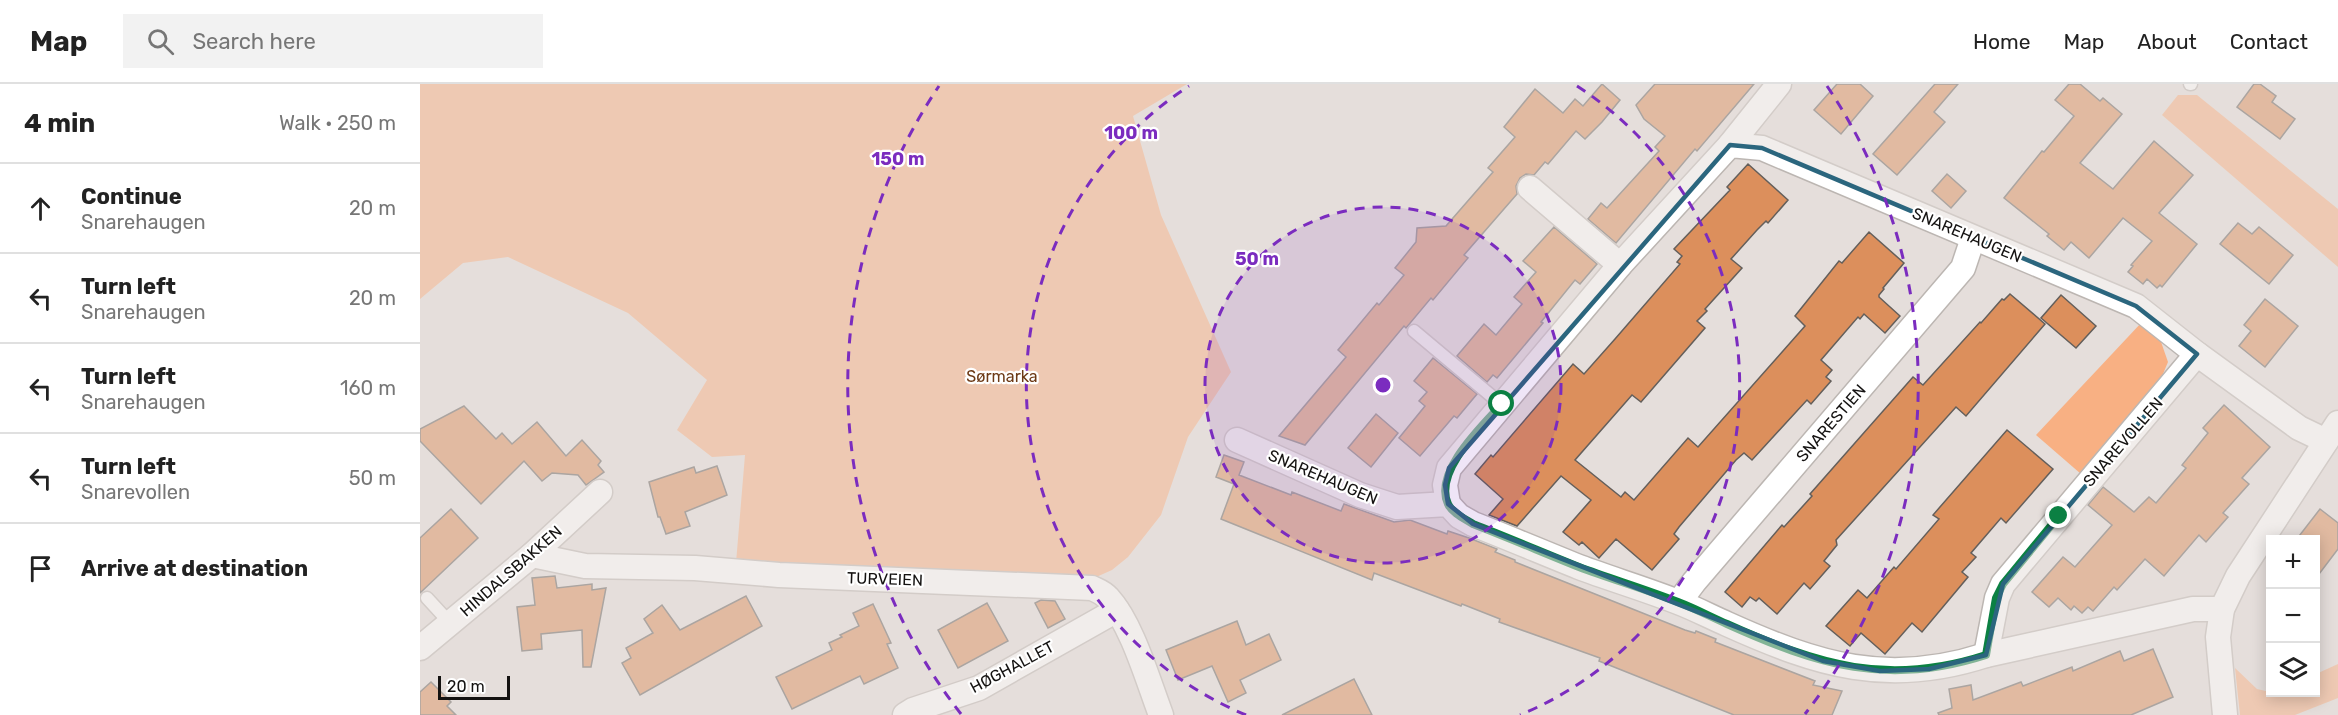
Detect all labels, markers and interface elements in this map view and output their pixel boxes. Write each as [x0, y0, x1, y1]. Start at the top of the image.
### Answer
search box [123, 14, 543, 68]
text: Map [30, 25, 87, 58]
icon: search [144, 25, 177, 58]
text: Search here [192, 28, 316, 55]
text: Home [1973, 29, 2030, 54]
text: Map [2063, 29, 2104, 54]
text: About [2137, 29, 2197, 54]
text: Contact [2230, 29, 2308, 54]
text: 4 min [24, 108, 95, 139]
text: Walk · 250 m [279, 111, 396, 135]
text: 100 m [1104, 122, 1158, 144]
text: 150 m [871, 148, 925, 170]
text: Continue [81, 183, 182, 210]
icon: ahead [24, 192, 57, 225]
text: 20 m [349, 196, 396, 220]
street label: SNAREHAUGEN [1910, 203, 2024, 267]
text: Snarehaugen [81, 210, 206, 234]
text: 50 m [1235, 248, 1279, 270]
text: Turn left [81, 273, 176, 300]
icon: left [24, 282, 57, 315]
text: 20 m [349, 286, 396, 310]
text: Snarehaugen [81, 300, 206, 324]
text: Turn left [81, 363, 176, 390]
park label: Sørmarka [966, 367, 1038, 386]
icon: left [24, 372, 57, 405]
centre of rings [1373, 375, 1393, 395]
text: 160 m [340, 376, 396, 400]
street label: SNARESTIEN [1792, 380, 1870, 466]
text: Snarehaugen [81, 390, 206, 414]
route start [1488, 390, 1514, 416]
street label: SNAREVOLLEN [2079, 394, 2167, 490]
street label: SNAREHAUGEN [1266, 445, 1380, 509]
text: Turn left [81, 453, 176, 480]
icon: left [24, 462, 57, 495]
text: 50 m [349, 466, 396, 490]
text: Snarevollen [81, 480, 190, 504]
route end [2045, 502, 2071, 528]
street label: HINDALSBAKKEN [456, 522, 566, 620]
map controls [2266, 535, 2320, 697]
button: + [2266, 535, 2320, 589]
icon: arrive [24, 552, 57, 585]
text: Arrive at destination [81, 555, 308, 582]
street label: TURVEIEN [847, 568, 923, 590]
button: − [2266, 589, 2320, 643]
street label: HØGHALLET [967, 637, 1057, 697]
button: layers [2266, 643, 2320, 697]
scale bar [438, 673, 510, 700]
text: 20 m [447, 677, 485, 696]

